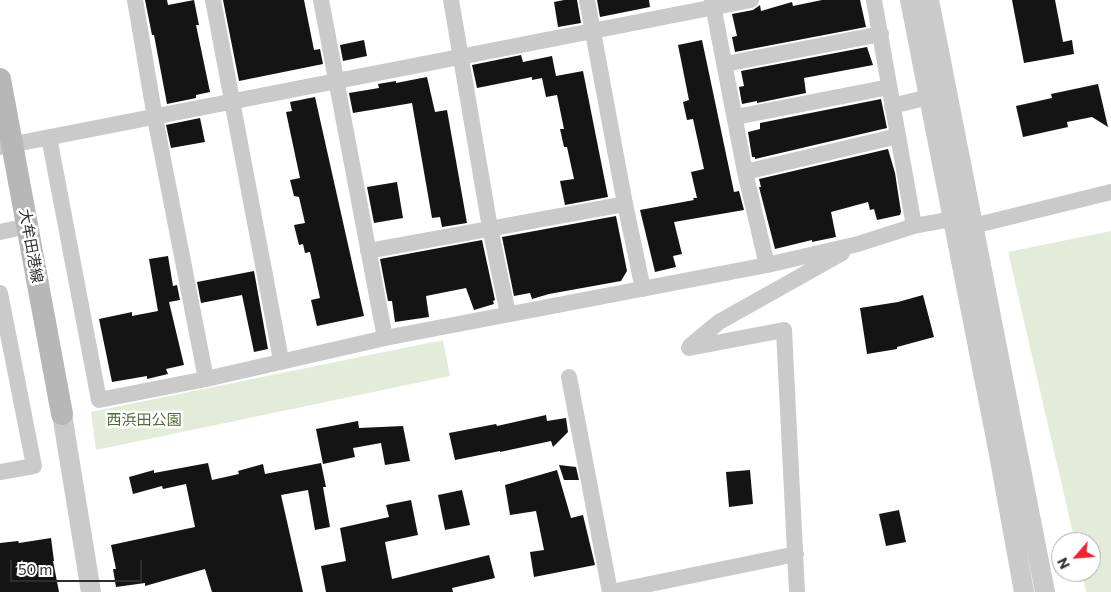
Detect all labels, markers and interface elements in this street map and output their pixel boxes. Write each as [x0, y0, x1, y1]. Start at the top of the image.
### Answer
street label: 大牟田港線 [16, 208, 46, 284]
park label: 西浜田公園 [107, 411, 181, 429]
north arrow [1051, 532, 1101, 582]
scale bar [12, 550, 145, 582]
text: N [1053, 555, 1073, 572]
text: 50 m [18, 560, 52, 578]

